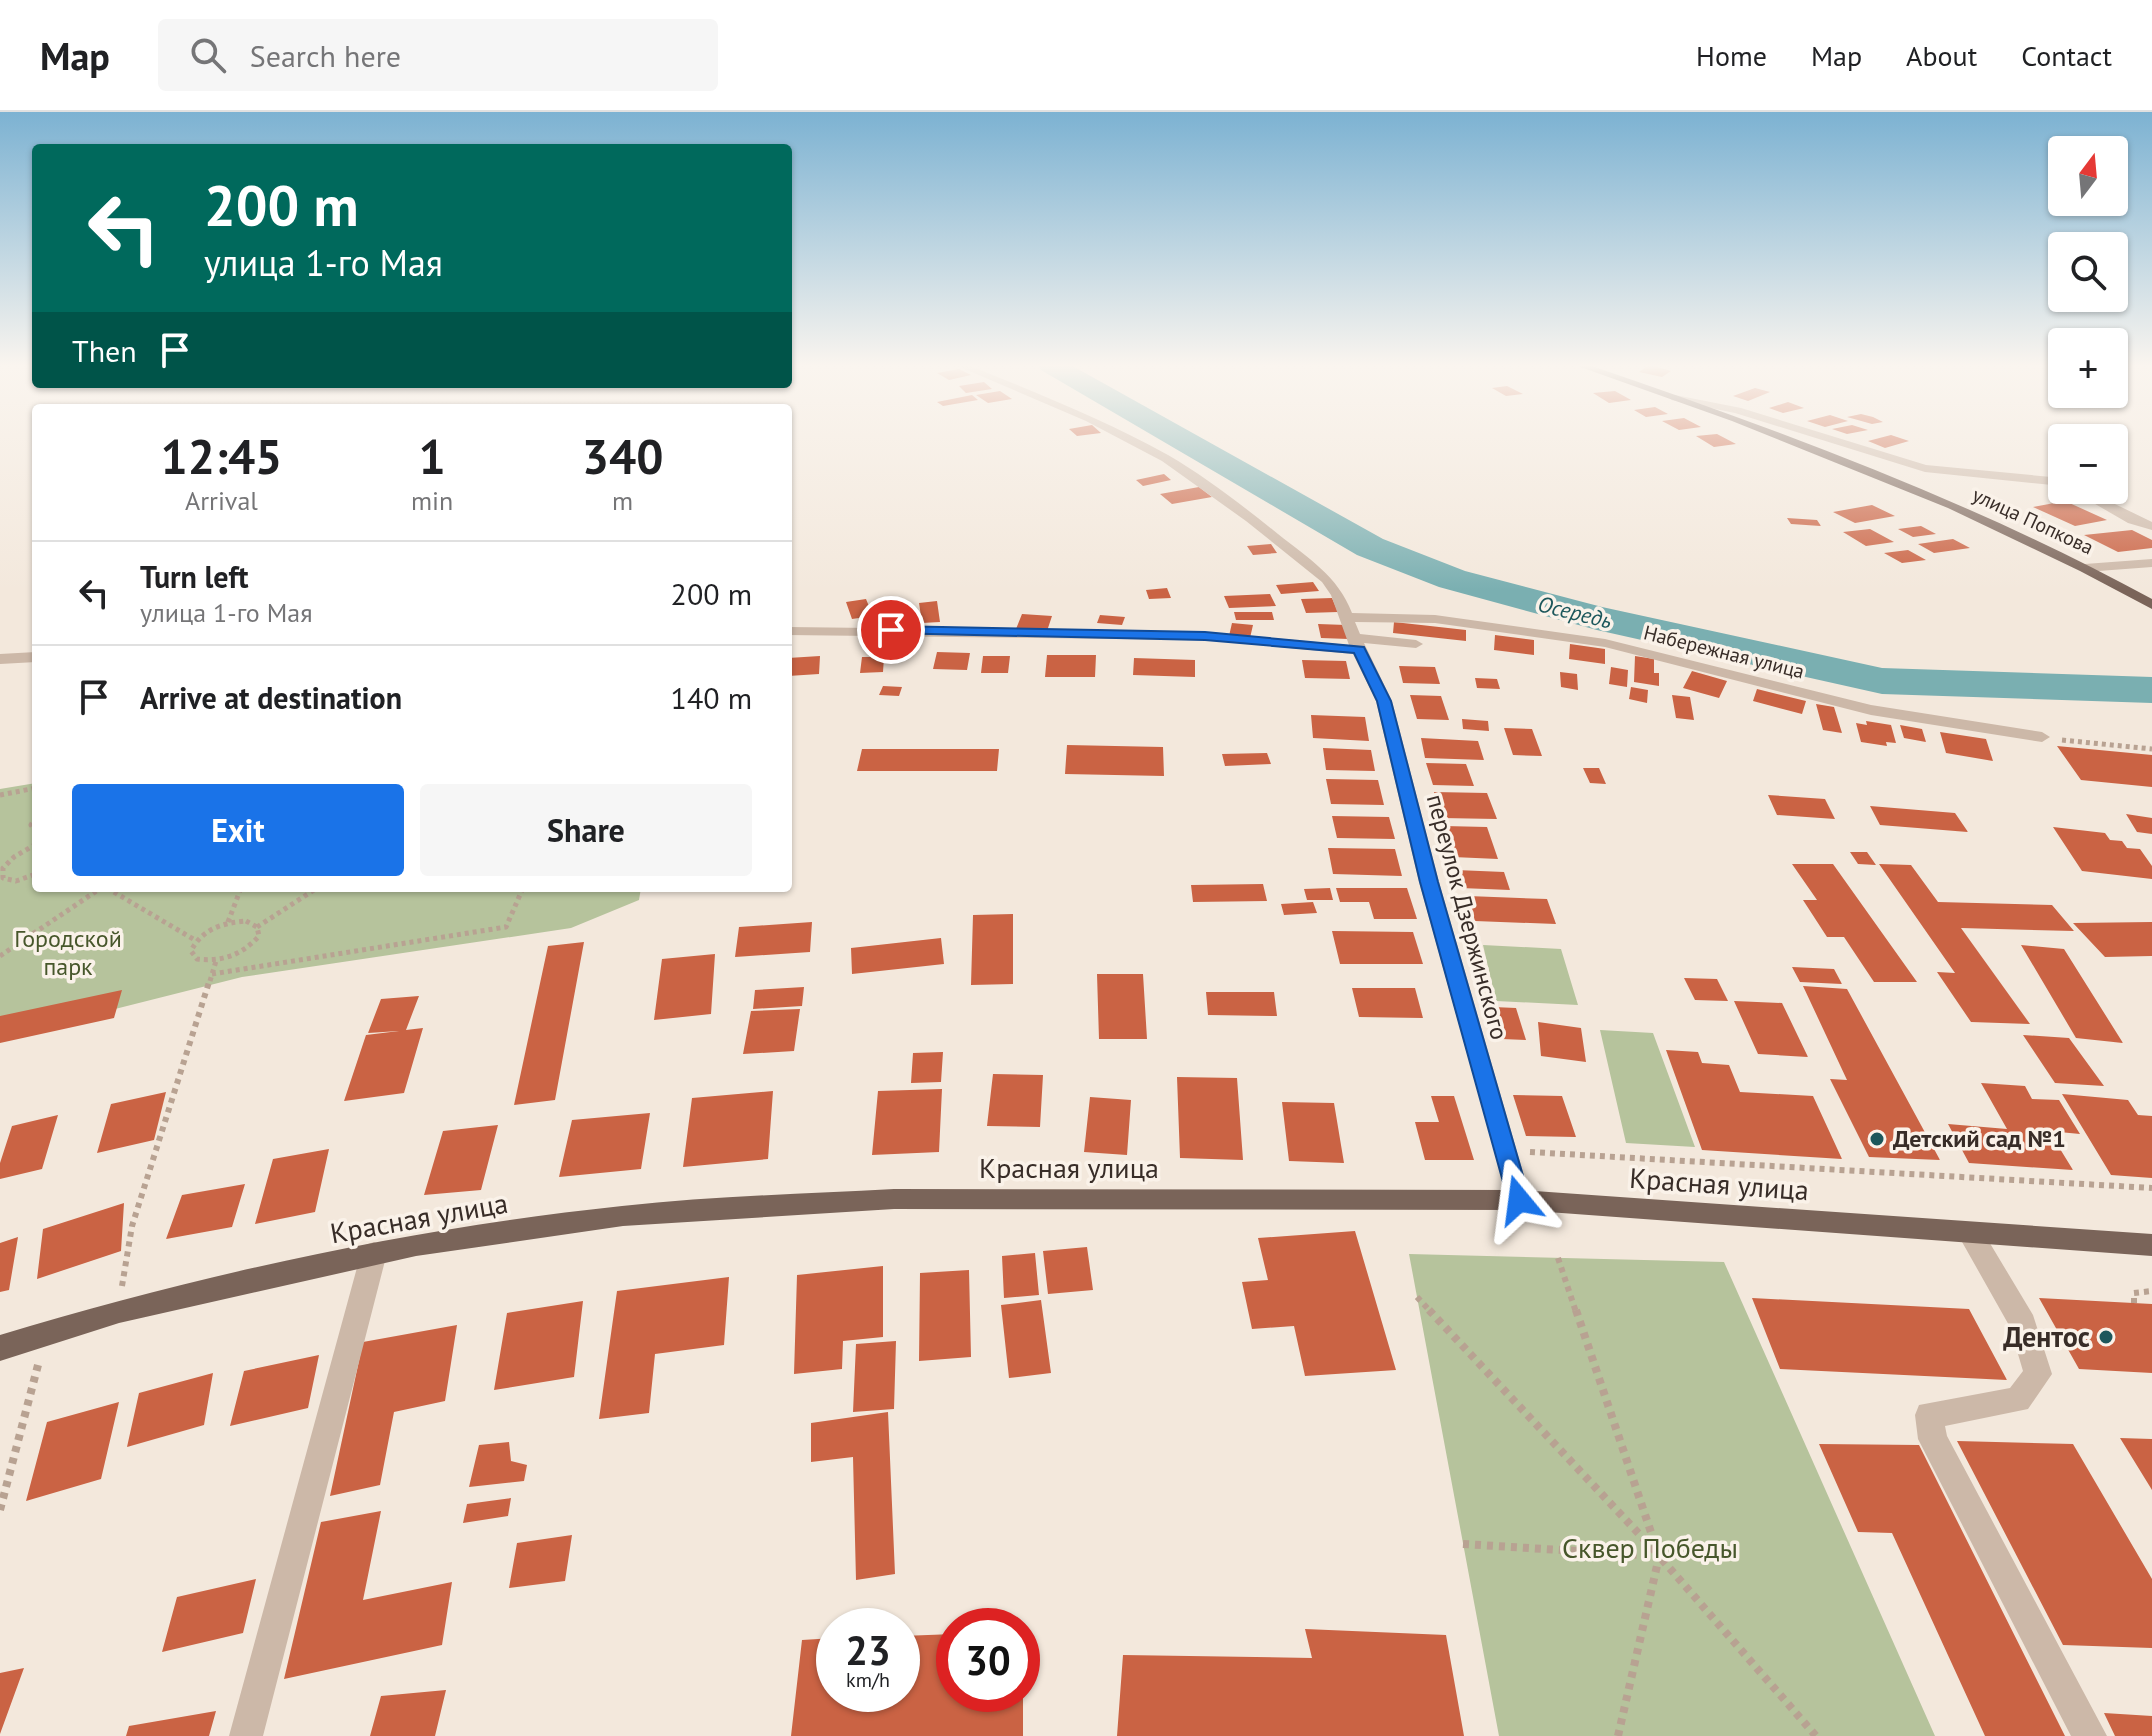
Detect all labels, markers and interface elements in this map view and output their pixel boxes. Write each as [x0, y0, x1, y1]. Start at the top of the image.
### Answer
search box [158, 19, 718, 91]
text: Map [40, 31, 110, 80]
icon: search [186, 33, 230, 77]
text: Search here [250, 36, 401, 75]
text: Home [1696, 37, 1767, 74]
text: Map [1811, 37, 1862, 74]
text: About [1906, 37, 1977, 74]
text: Contact [2021, 37, 2112, 74]
north arrow [2048, 136, 2128, 216]
map controls [2048, 136, 2128, 504]
text: 200 m [204, 169, 359, 241]
icon: left [72, 176, 176, 280]
button: search [2048, 232, 2128, 312]
text: улица 1-го Мая [204, 239, 443, 286]
icon: arrive [153, 328, 197, 372]
button: + [2048, 328, 2128, 408]
text: Then [72, 331, 137, 370]
button: − [2048, 424, 2128, 504]
text: 12:45 [161, 425, 282, 487]
text: 1 [418, 425, 446, 487]
text: 340 [582, 425, 663, 487]
street label: улица Попкова [1968, 482, 2098, 560]
text: Arrival [185, 484, 258, 517]
text: min [411, 484, 453, 517]
text: m [612, 484, 633, 517]
text: Turn left [140, 557, 248, 596]
icon: left [72, 571, 116, 615]
text: 200 m [671, 574, 752, 613]
water label: Осередь [1535, 589, 1615, 635]
text: улица 1-го Мая [140, 596, 313, 629]
pin [857, 596, 925, 664]
icon: arrive [869, 608, 913, 652]
street label: Набережная улица [1641, 619, 1807, 685]
icon: arrive [72, 675, 116, 719]
text: Arrive at destination [140, 678, 402, 717]
text: 140 m [671, 678, 752, 717]
button: Exit [72, 784, 404, 876]
button: Share [420, 784, 752, 876]
street label: переулок Дзержинского [1420, 791, 1515, 1043]
park label: Городской парк [14, 923, 122, 982]
place label: Детский сад №1 [1893, 1123, 2066, 1154]
marker: Детский сад №1 [1868, 1130, 1886, 1148]
street label: Красная улица [979, 1149, 1159, 1186]
position arrow [1477, 1158, 1561, 1242]
street label: Красная улица [1628, 1159, 1810, 1208]
street label: Красная улица [327, 1184, 511, 1251]
place label: Дентос [2003, 1318, 2090, 1355]
marker: Дентос [2097, 1328, 2115, 1346]
park label: Сквер Победы [1562, 1529, 1738, 1566]
speed limit sign: 30 [936, 1608, 1040, 1712]
text: 23 [845, 1624, 891, 1676]
text: km/h [846, 1667, 890, 1693]

